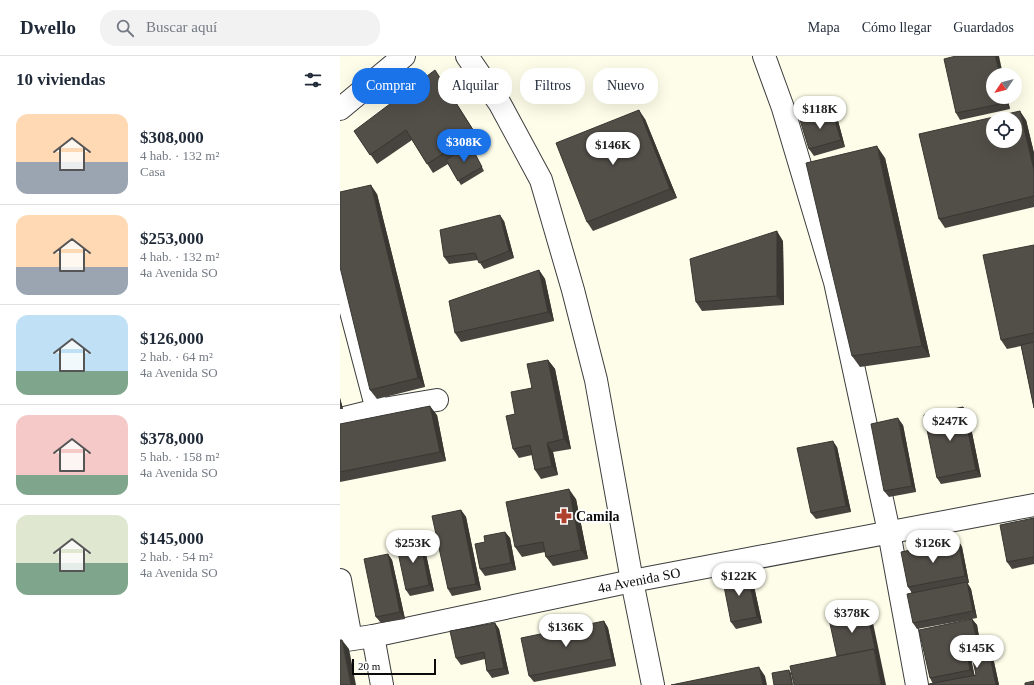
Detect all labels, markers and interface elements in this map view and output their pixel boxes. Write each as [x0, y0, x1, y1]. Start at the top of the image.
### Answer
search box [100, 10, 380, 46]
text: Dwello [20, 17, 76, 38]
icon: search [114, 17, 136, 39]
text: Buscar aquí [146, 19, 217, 35]
text: Mapa [808, 20, 840, 35]
text: Cómo llegar [862, 20, 931, 35]
text: Guardados [953, 20, 1014, 35]
chip: Comprar [352, 68, 430, 104]
chip: Alquilar [438, 68, 512, 104]
chip: Filtros [520, 68, 585, 104]
chip: Nuevo [593, 68, 658, 104]
north arrow [986, 68, 1022, 104]
map controls [986, 68, 1022, 148]
icon: filters [302, 69, 324, 91]
text: 10 viviendas [16, 70, 105, 89]
pin: $118K [792, 96, 848, 130]
text: $118K [802, 101, 838, 116]
button: locate [986, 112, 1022, 148]
text: $308,000 [140, 128, 204, 147]
pin: $308K [436, 129, 492, 163]
icon: home [48, 130, 96, 178]
pin: $146K [585, 132, 641, 166]
text: $308K [446, 134, 482, 149]
text: $146K [595, 137, 631, 152]
text: 4 hab. · 132 m² [140, 148, 219, 163]
text: Casa [140, 164, 165, 179]
text: $253,000 [140, 229, 204, 248]
icon: home [48, 231, 96, 279]
text: 4 hab. · 132 m² [140, 249, 219, 264]
text: 4a Avenida SO [140, 265, 218, 280]
text: $126,000 [140, 329, 204, 348]
icon: home [48, 331, 96, 379]
text: 2 hab. · 64 m² [140, 349, 213, 364]
text: 4a Avenida SO [140, 365, 218, 380]
pin: $247K [922, 408, 978, 442]
text: $247K [932, 413, 968, 428]
text: $378,000 [140, 429, 204, 448]
icon: home [48, 431, 96, 479]
text: 5 hab. · 158 m² [140, 449, 219, 464]
text: 4a Avenida SO [140, 465, 218, 480]
pharmacy icon: Camila [555, 507, 573, 525]
place label: Camila [576, 509, 620, 524]
text: $145,000 [140, 529, 204, 548]
pin: $253K [385, 530, 441, 564]
pin: $126K [905, 530, 961, 564]
icon: home [48, 531, 96, 579]
text: $253K [395, 535, 431, 550]
text: $126K [915, 535, 951, 550]
text: 2 hab. · 54 m² [140, 549, 213, 564]
pin: $122K [711, 563, 767, 597]
text: 4a Avenida SO [140, 565, 218, 580]
street label: 4a Avenida SO [597, 565, 682, 596]
text: $122K [721, 568, 757, 583]
pin: $378K [824, 600, 880, 634]
text: $378K [834, 605, 870, 620]
pin: $136K [538, 614, 594, 648]
text: $136K [548, 619, 584, 634]
pin: $145K [949, 635, 1005, 669]
text: $145K [959, 640, 995, 655]
scale bar [352, 657, 436, 676]
text: 20 m [358, 660, 380, 672]

